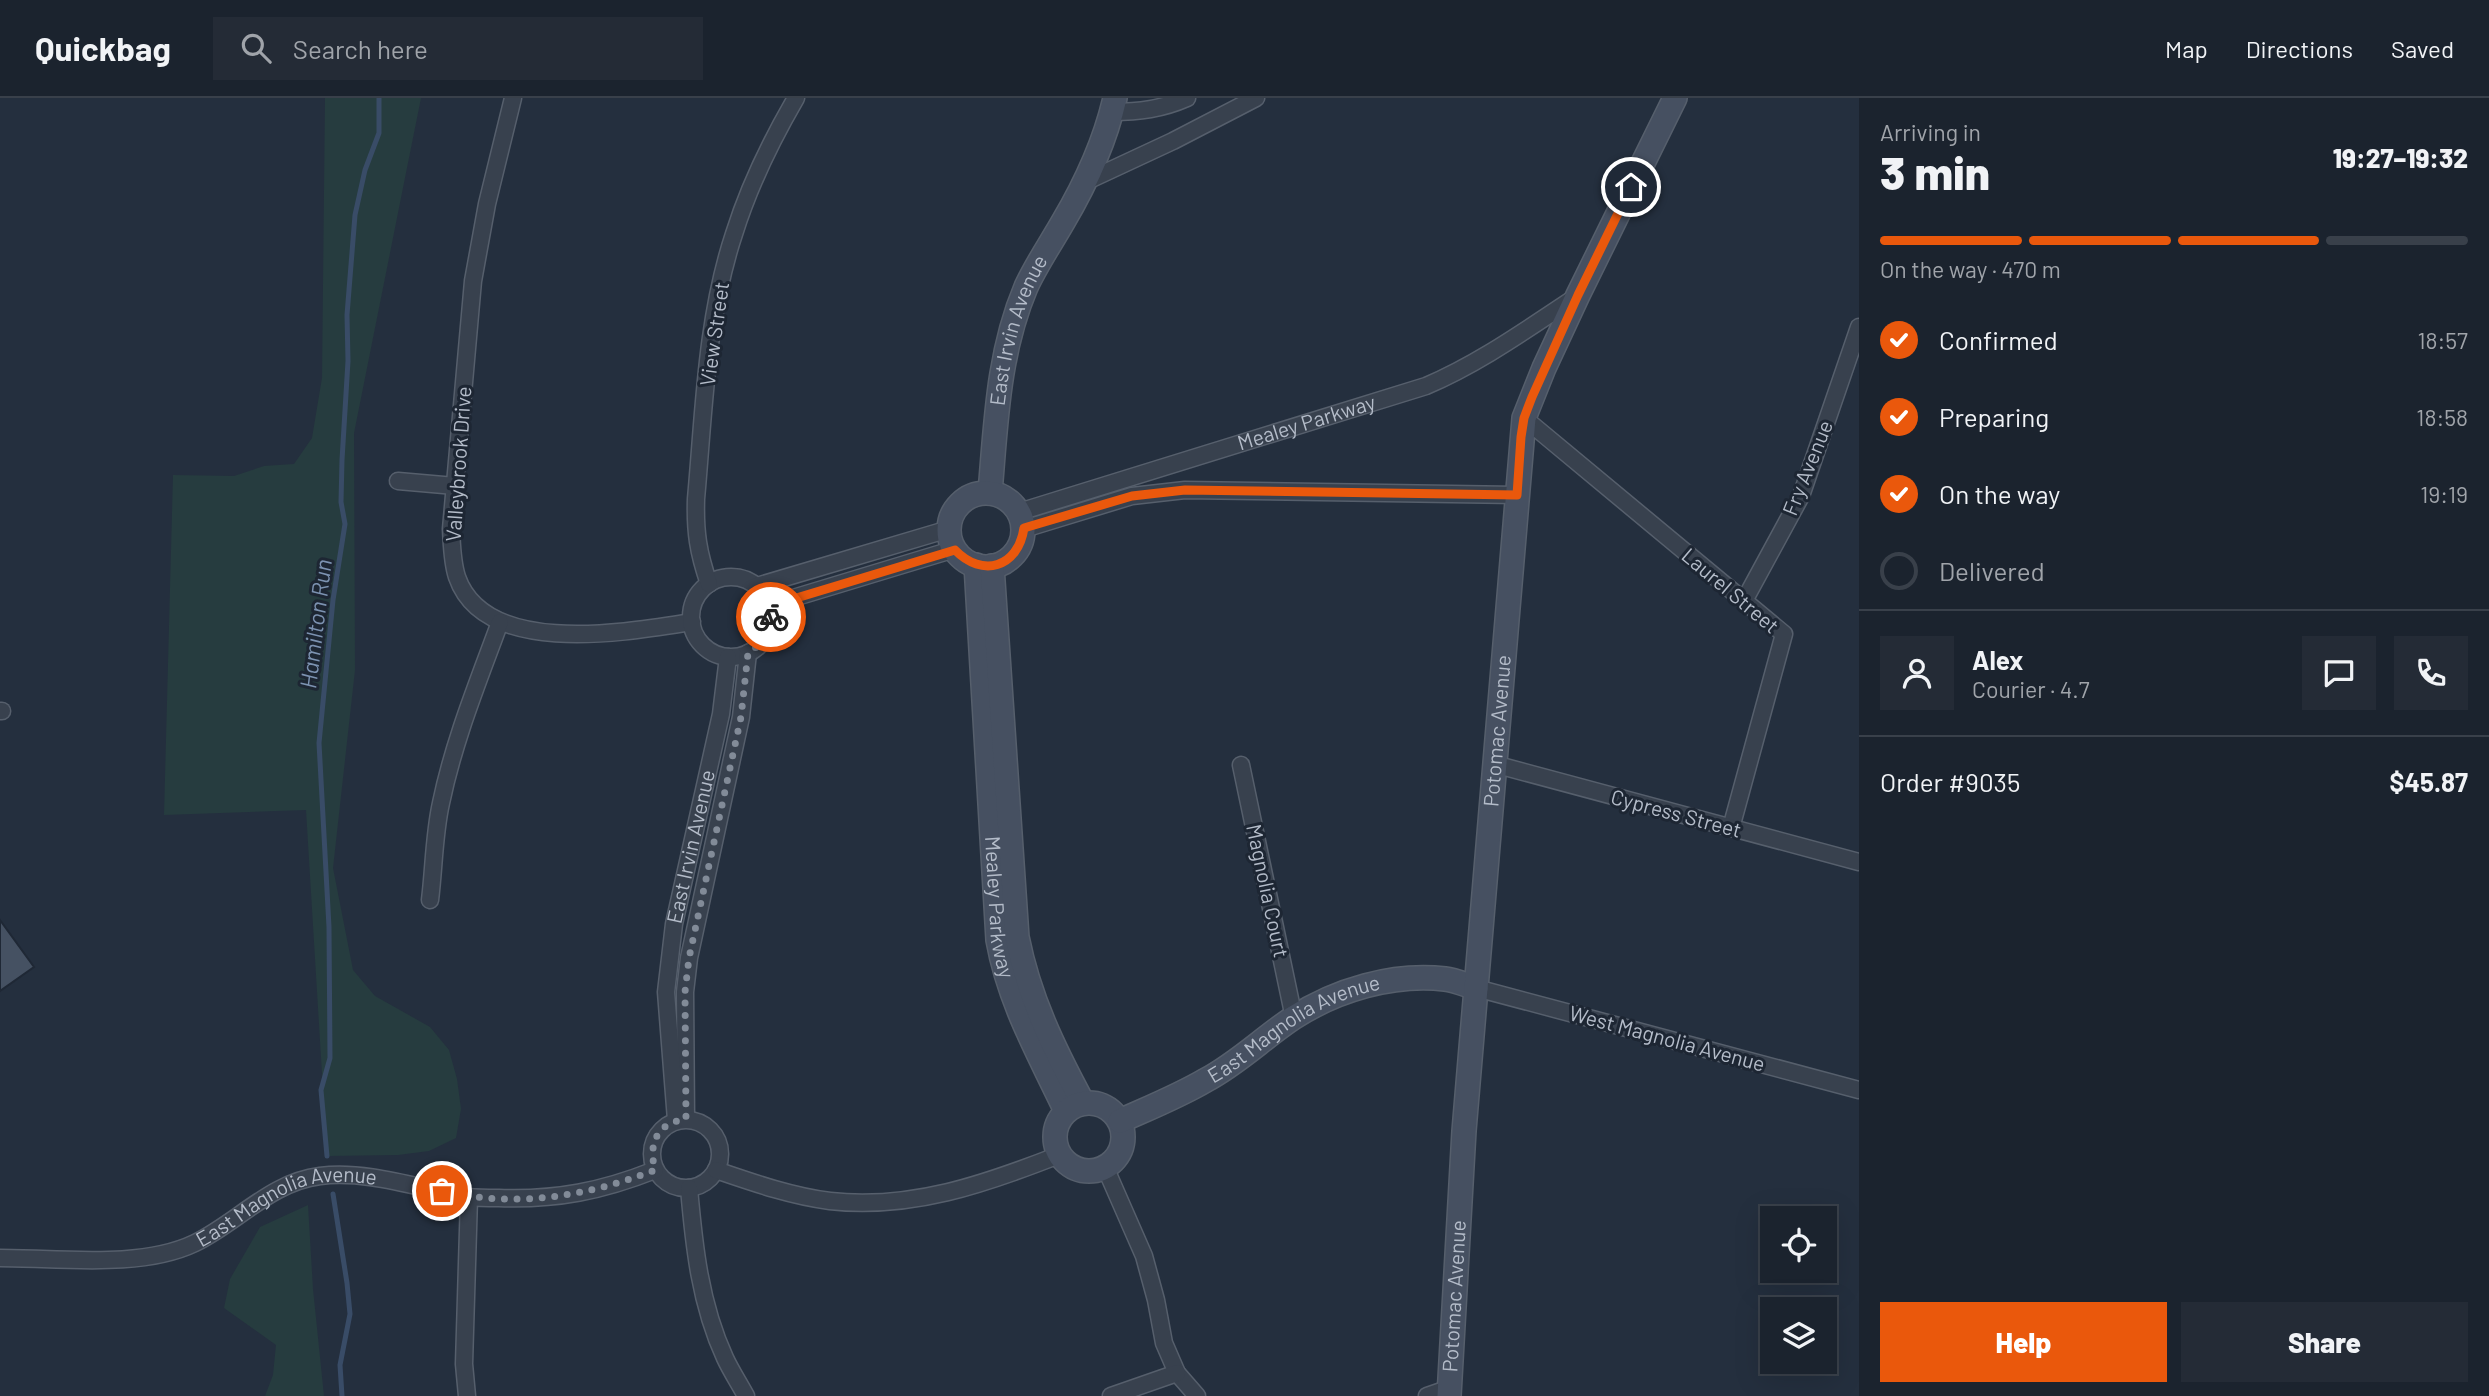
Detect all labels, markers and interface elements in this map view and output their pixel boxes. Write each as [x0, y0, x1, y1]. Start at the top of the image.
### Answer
search box [213, 17, 703, 80]
text: Quickbag [35, 28, 171, 68]
icon: search [237, 29, 275, 67]
text: Search here [293, 33, 428, 64]
text: Map [2165, 34, 2208, 63]
text: Directions [2246, 34, 2353, 63]
text: Saved [2391, 34, 2454, 63]
text: Arriving in [1880, 118, 1981, 146]
text: 19:27–19:32 [2333, 142, 2468, 173]
text: 3 min [1880, 144, 1990, 199]
pin [1601, 157, 1661, 217]
icon: home [1612, 168, 1650, 206]
street label: East Irvin Avenue [984, 250, 1052, 407]
text: On the way · 470 m [1880, 255, 2061, 283]
street label: View Street [694, 280, 733, 388]
icon: check [1880, 321, 1918, 359]
text: Confirmed [1939, 324, 2058, 355]
text: 18:57 [2417, 326, 2468, 354]
street label: Valleybrook Drive [440, 385, 475, 542]
street label: Mealey Parkway [1234, 388, 1378, 455]
icon: check [1880, 398, 1918, 436]
text: Preparing [1939, 401, 2049, 432]
text: 18:58 [2416, 403, 2468, 431]
street label: Fry Avenue [1776, 416, 1837, 519]
icon: check [1880, 475, 1918, 513]
text: On the way [1939, 478, 2060, 509]
text: 19:19 [2420, 480, 2468, 508]
street label: Laurel Street [1677, 542, 1785, 638]
text: Delivered [1939, 555, 2045, 586]
water label: Hamilton Run [293, 558, 337, 690]
courier [736, 582, 806, 652]
icon: bike [752, 598, 790, 636]
button: person [1880, 636, 1954, 710]
button: chat [2302, 636, 2376, 710]
button: phone [2394, 636, 2468, 710]
text: Alex [1972, 644, 2023, 675]
street label: Potomac Avenue [1477, 654, 1515, 808]
text: Courier · 4.7 [1972, 675, 2090, 703]
text: Order #9035 [1880, 766, 2020, 797]
text: $45.87 [2389, 766, 2468, 797]
street label: East Irvin Avenue [661, 767, 719, 926]
street label: Cypress Street [1608, 783, 1744, 842]
street label: Magnolia Court [1242, 822, 1295, 960]
street label: Mealey Parkway [981, 835, 1021, 981]
street label: East Magnolia Avenue [1203, 969, 1382, 1087]
street label: West Magnolia Avenue [1567, 999, 1768, 1076]
street label: East Magnolia Avenue [191, 1161, 379, 1251]
pin [412, 1161, 472, 1221]
icon: bag [423, 1172, 461, 1210]
map controls [1760, 1206, 1837, 1374]
button: locate [1760, 1206, 1837, 1283]
street label: Potomac Avenue [1436, 1219, 1470, 1373]
button: layers [1760, 1297, 1837, 1374]
button: Help [1880, 1302, 2167, 1382]
button: Share [2181, 1302, 2468, 1382]

